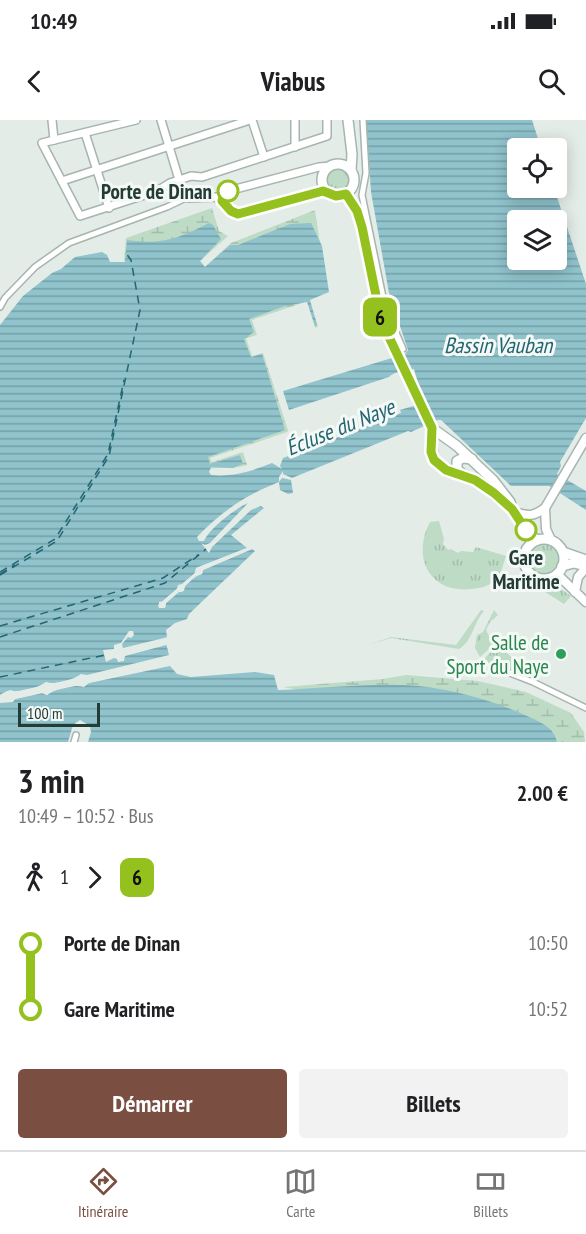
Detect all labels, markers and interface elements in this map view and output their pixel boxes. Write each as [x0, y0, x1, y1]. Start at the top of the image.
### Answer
text: 10:49 [30, 7, 78, 35]
text: Viabus [261, 64, 325, 98]
icon: back [18, 65, 51, 98]
icon: search [535, 65, 568, 98]
map controls [507, 138, 567, 270]
button: locate [507, 138, 567, 198]
place label: Porte de Dinan [101, 178, 212, 205]
marker: Porte de Dinan [217, 180, 239, 202]
button: layers [507, 210, 567, 270]
line badge: 6 [360, 298, 400, 336]
text: 6 [375, 304, 385, 331]
water label: Bassin Vauban [444, 331, 553, 359]
water label: Écluse du Naye [282, 392, 400, 461]
marker: Gare Maritime [515, 519, 537, 541]
place label: Gare Maritime [492, 544, 560, 595]
place label: Salle de Sport du Naye [446, 629, 549, 680]
marker: Salle de Sport du Naye [554, 647, 568, 661]
scale bar [18, 700, 100, 728]
text: 100 m [27, 703, 62, 723]
text: 3 min [18, 759, 85, 802]
text: 2.00 € [517, 779, 568, 807]
text: 10:49 – 10:52 · Bus [18, 803, 153, 829]
icon: walk [18, 861, 51, 894]
icon: forward [78, 861, 111, 894]
text: 1 [60, 864, 69, 890]
text: 6 [132, 864, 142, 891]
text: Porte de Dinan [64, 929, 180, 957]
text: 10:50 [528, 930, 568, 956]
text: Gare Maritime [64, 995, 175, 1023]
text: 10:52 [528, 996, 568, 1022]
button: Démarrer [18, 1069, 287, 1138]
button: Billets [299, 1069, 568, 1138]
tab: Itinéraire [78, 1165, 128, 1221]
tab: Carte [284, 1165, 317, 1221]
tab: Billets [473, 1165, 508, 1221]

